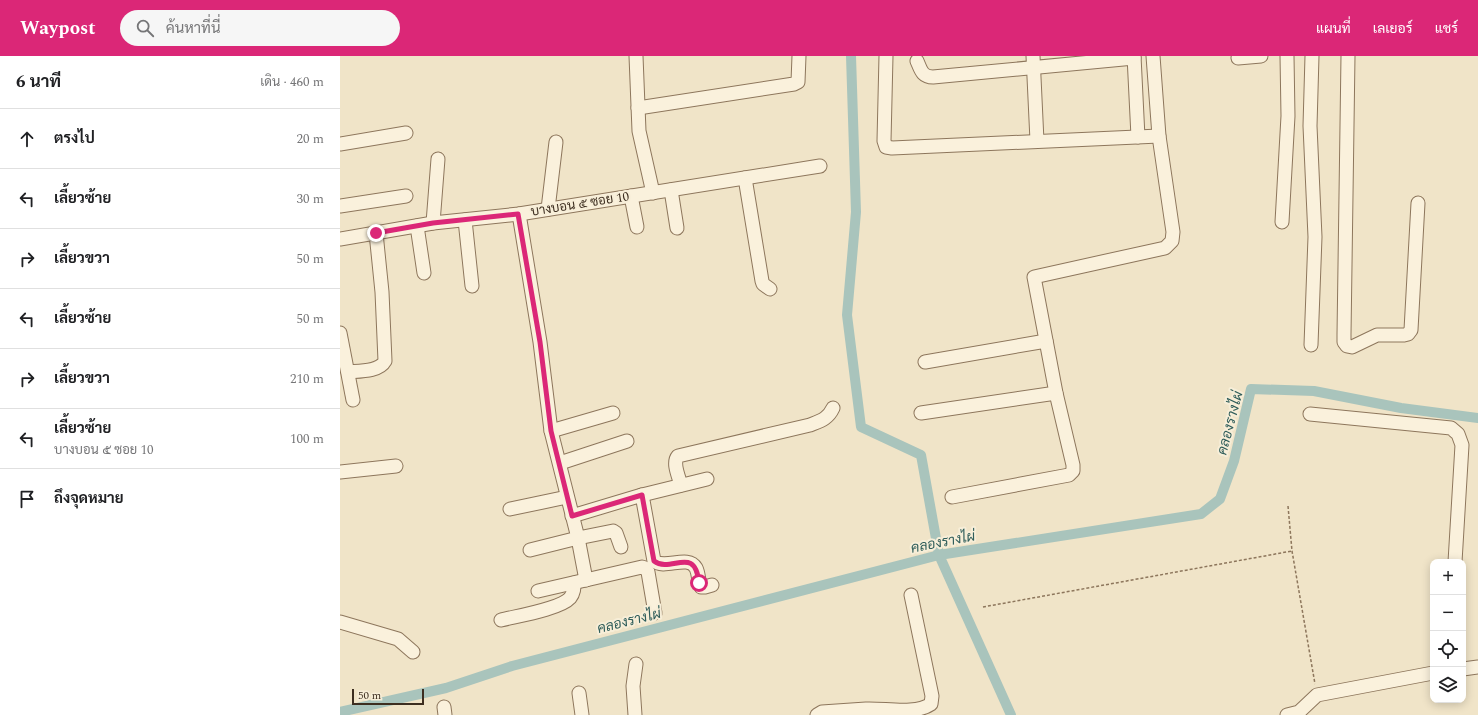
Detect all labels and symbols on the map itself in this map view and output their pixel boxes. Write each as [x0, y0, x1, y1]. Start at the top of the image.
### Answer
street label: บางบอน ๕ ซอย 10 [529, 186, 631, 222]
route end [367, 224, 385, 242]
water label: คลองรางไผ่ [1211, 388, 1249, 457]
water label: คลองรางไผ่ [909, 525, 978, 559]
route start [690, 574, 708, 592]
water label: คลองรางไผ่ [595, 603, 664, 639]
scale bar [352, 687, 424, 706]

